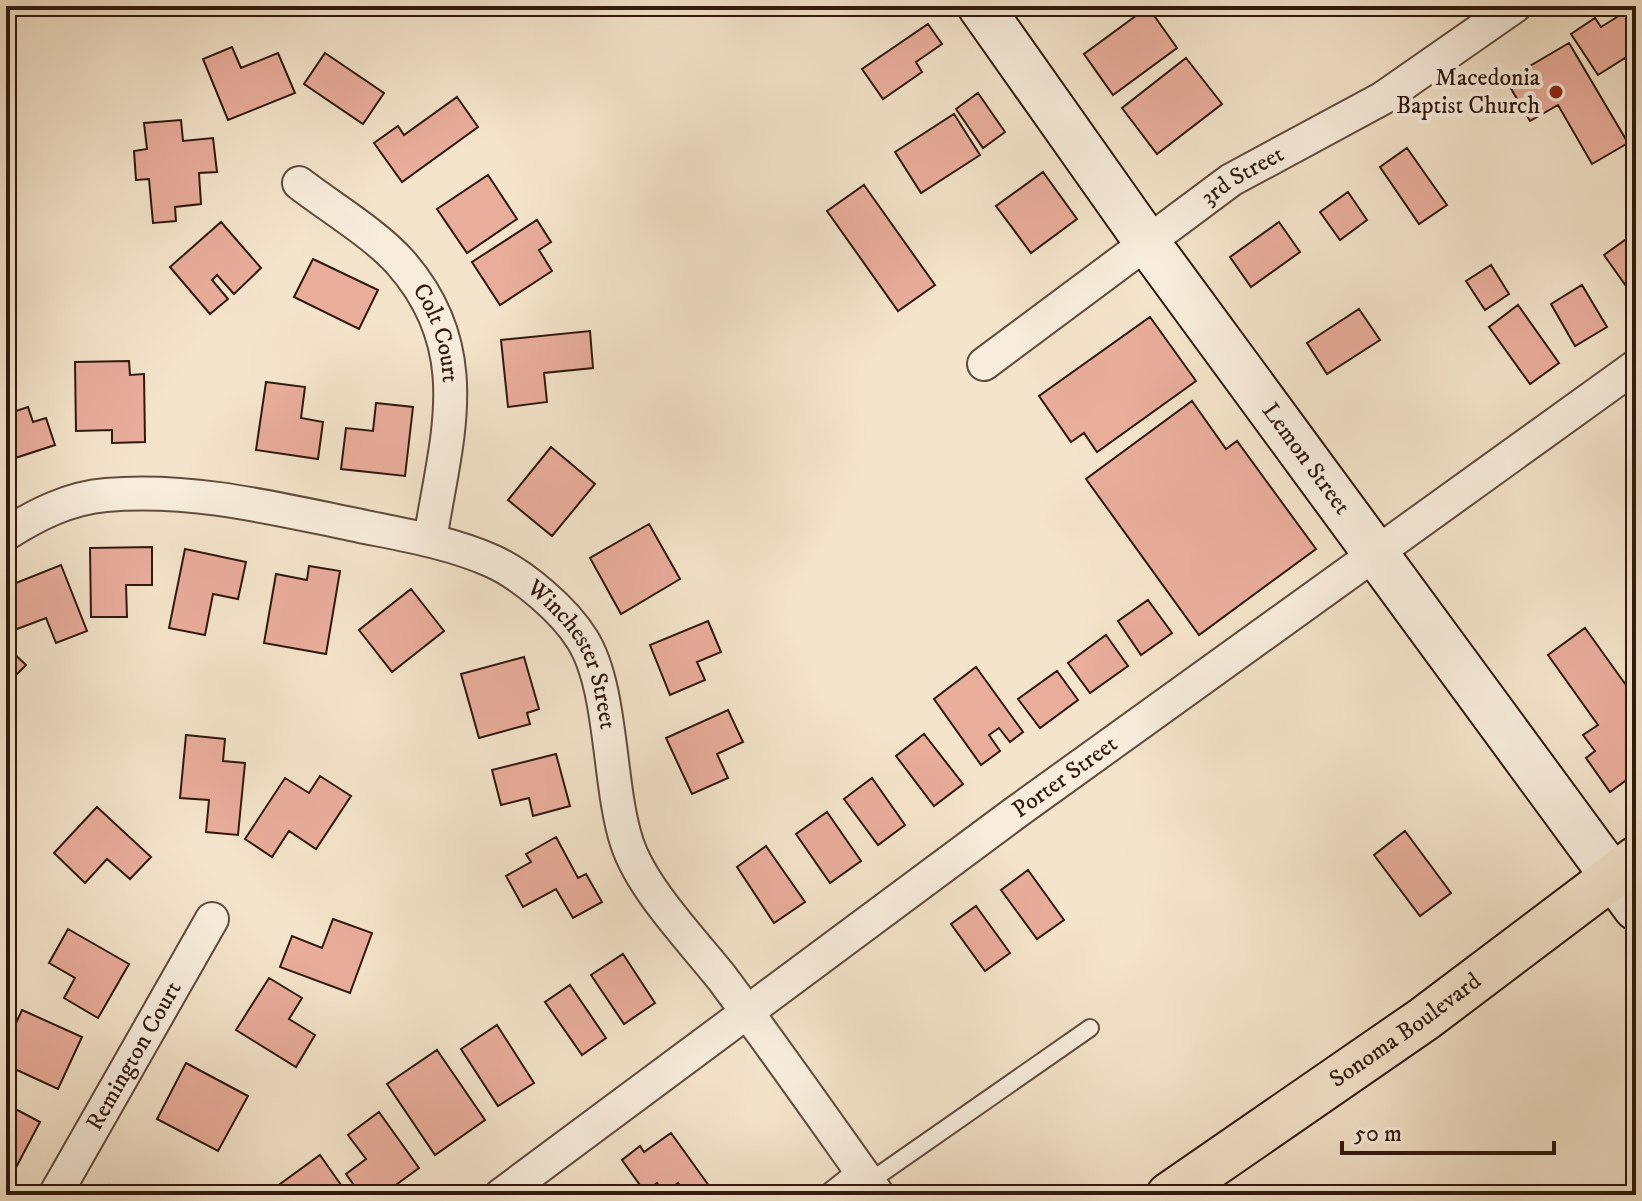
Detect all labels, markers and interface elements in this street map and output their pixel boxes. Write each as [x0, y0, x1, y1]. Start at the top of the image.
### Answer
place label: Macedonia Baptist Church [1396, 63, 1541, 121]
marker: Macedonia Baptist Church [1547, 83, 1565, 101]
street label: 3rd Street [1195, 139, 1289, 212]
street label: Colt Court [406, 278, 465, 384]
street label: Lemon Street [1255, 397, 1357, 521]
street label: Winchester Street [520, 572, 623, 732]
street label: Porter Street [1007, 729, 1124, 825]
street label: Sonoma Boulevard [1324, 966, 1487, 1095]
street label: Remington Court [80, 976, 189, 1136]
scale bar [1342, 1105, 1554, 1155]
text: 50 m [1354, 1119, 1402, 1149]

